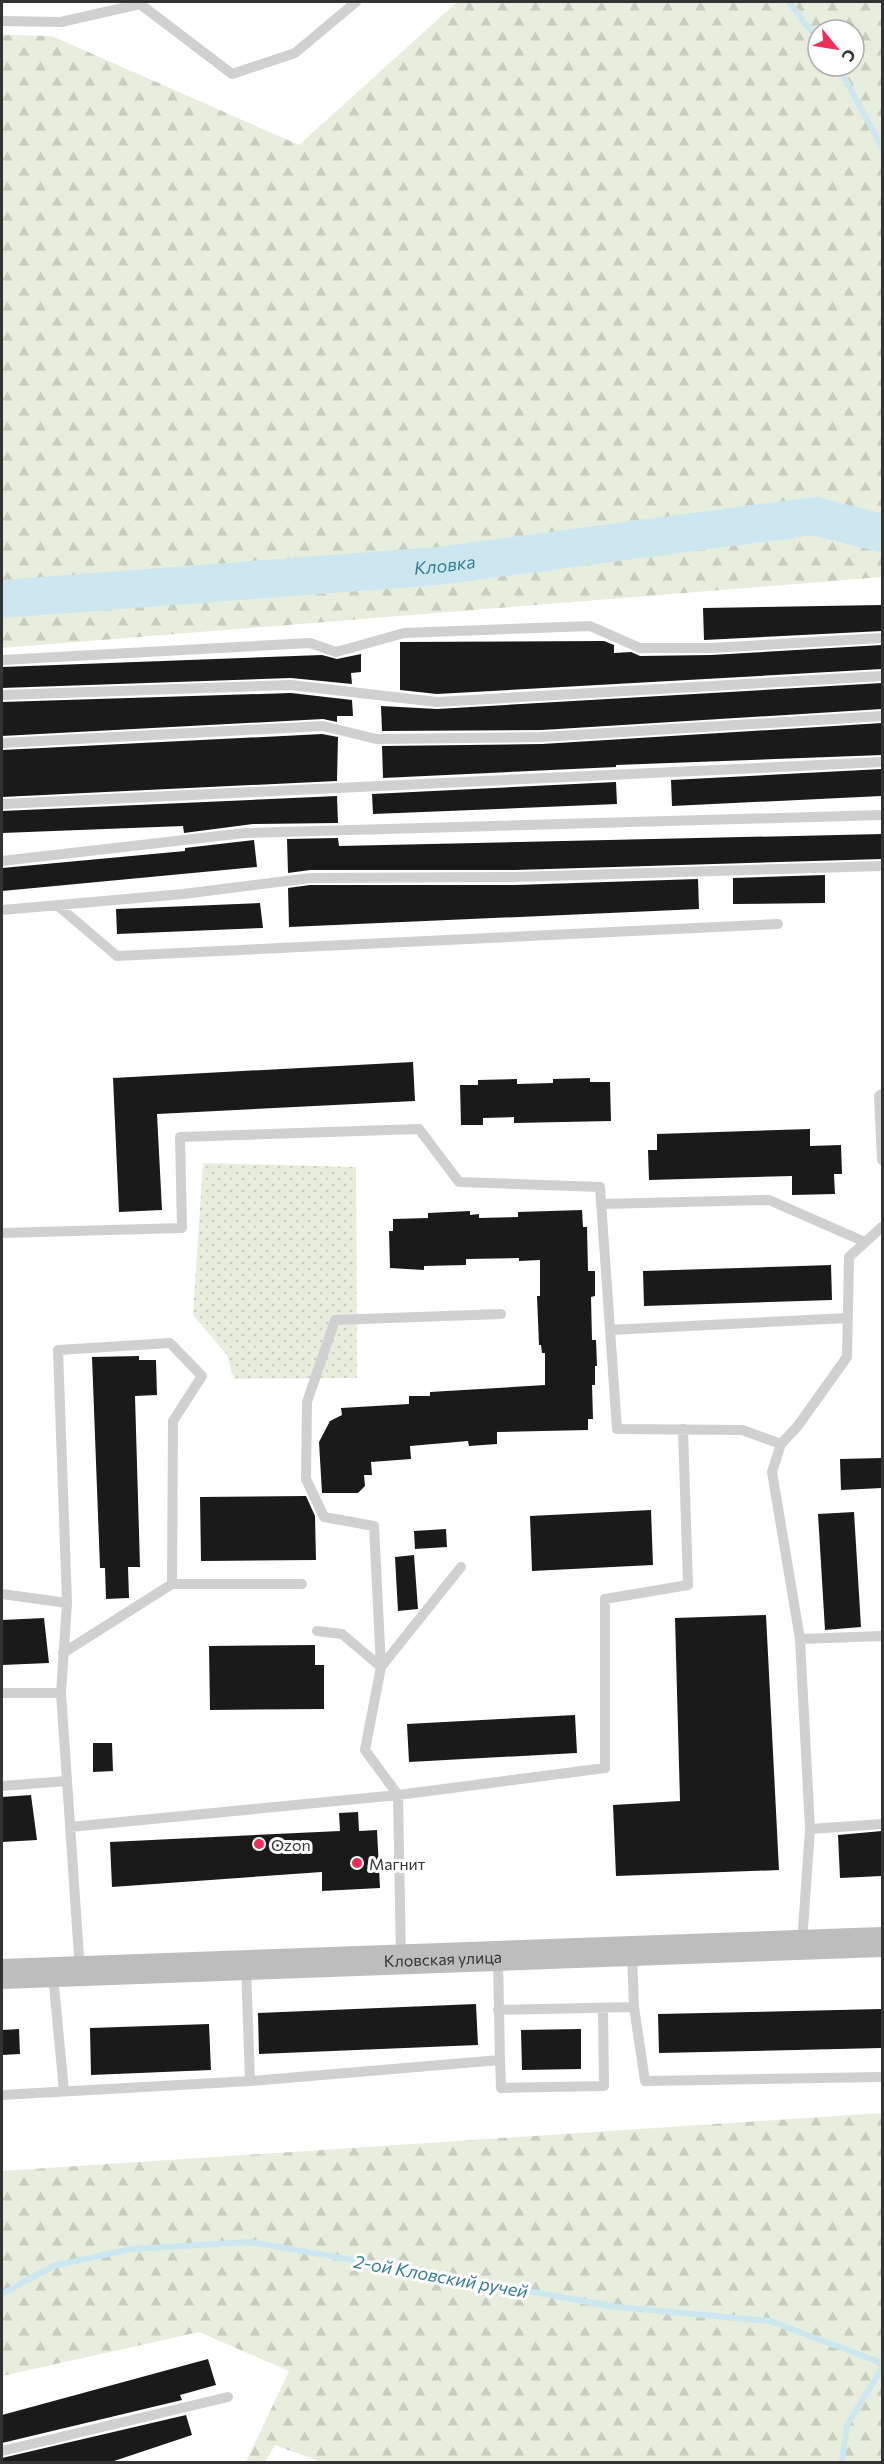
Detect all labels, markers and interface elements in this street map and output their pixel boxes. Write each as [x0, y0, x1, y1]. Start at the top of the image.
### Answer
north arrow [806, 18, 866, 78]
text: С [838, 46, 860, 65]
water label: Кловка [413, 550, 477, 579]
place label: Ozon [271, 1835, 311, 1854]
marker: Ozon [252, 1837, 266, 1851]
place label: Магнит [369, 1854, 426, 1873]
marker: Магнит [350, 1856, 364, 1870]
street label: Кловская улица [383, 1946, 502, 1970]
water label: 2-ой Кловский ручей [351, 2250, 530, 2302]

